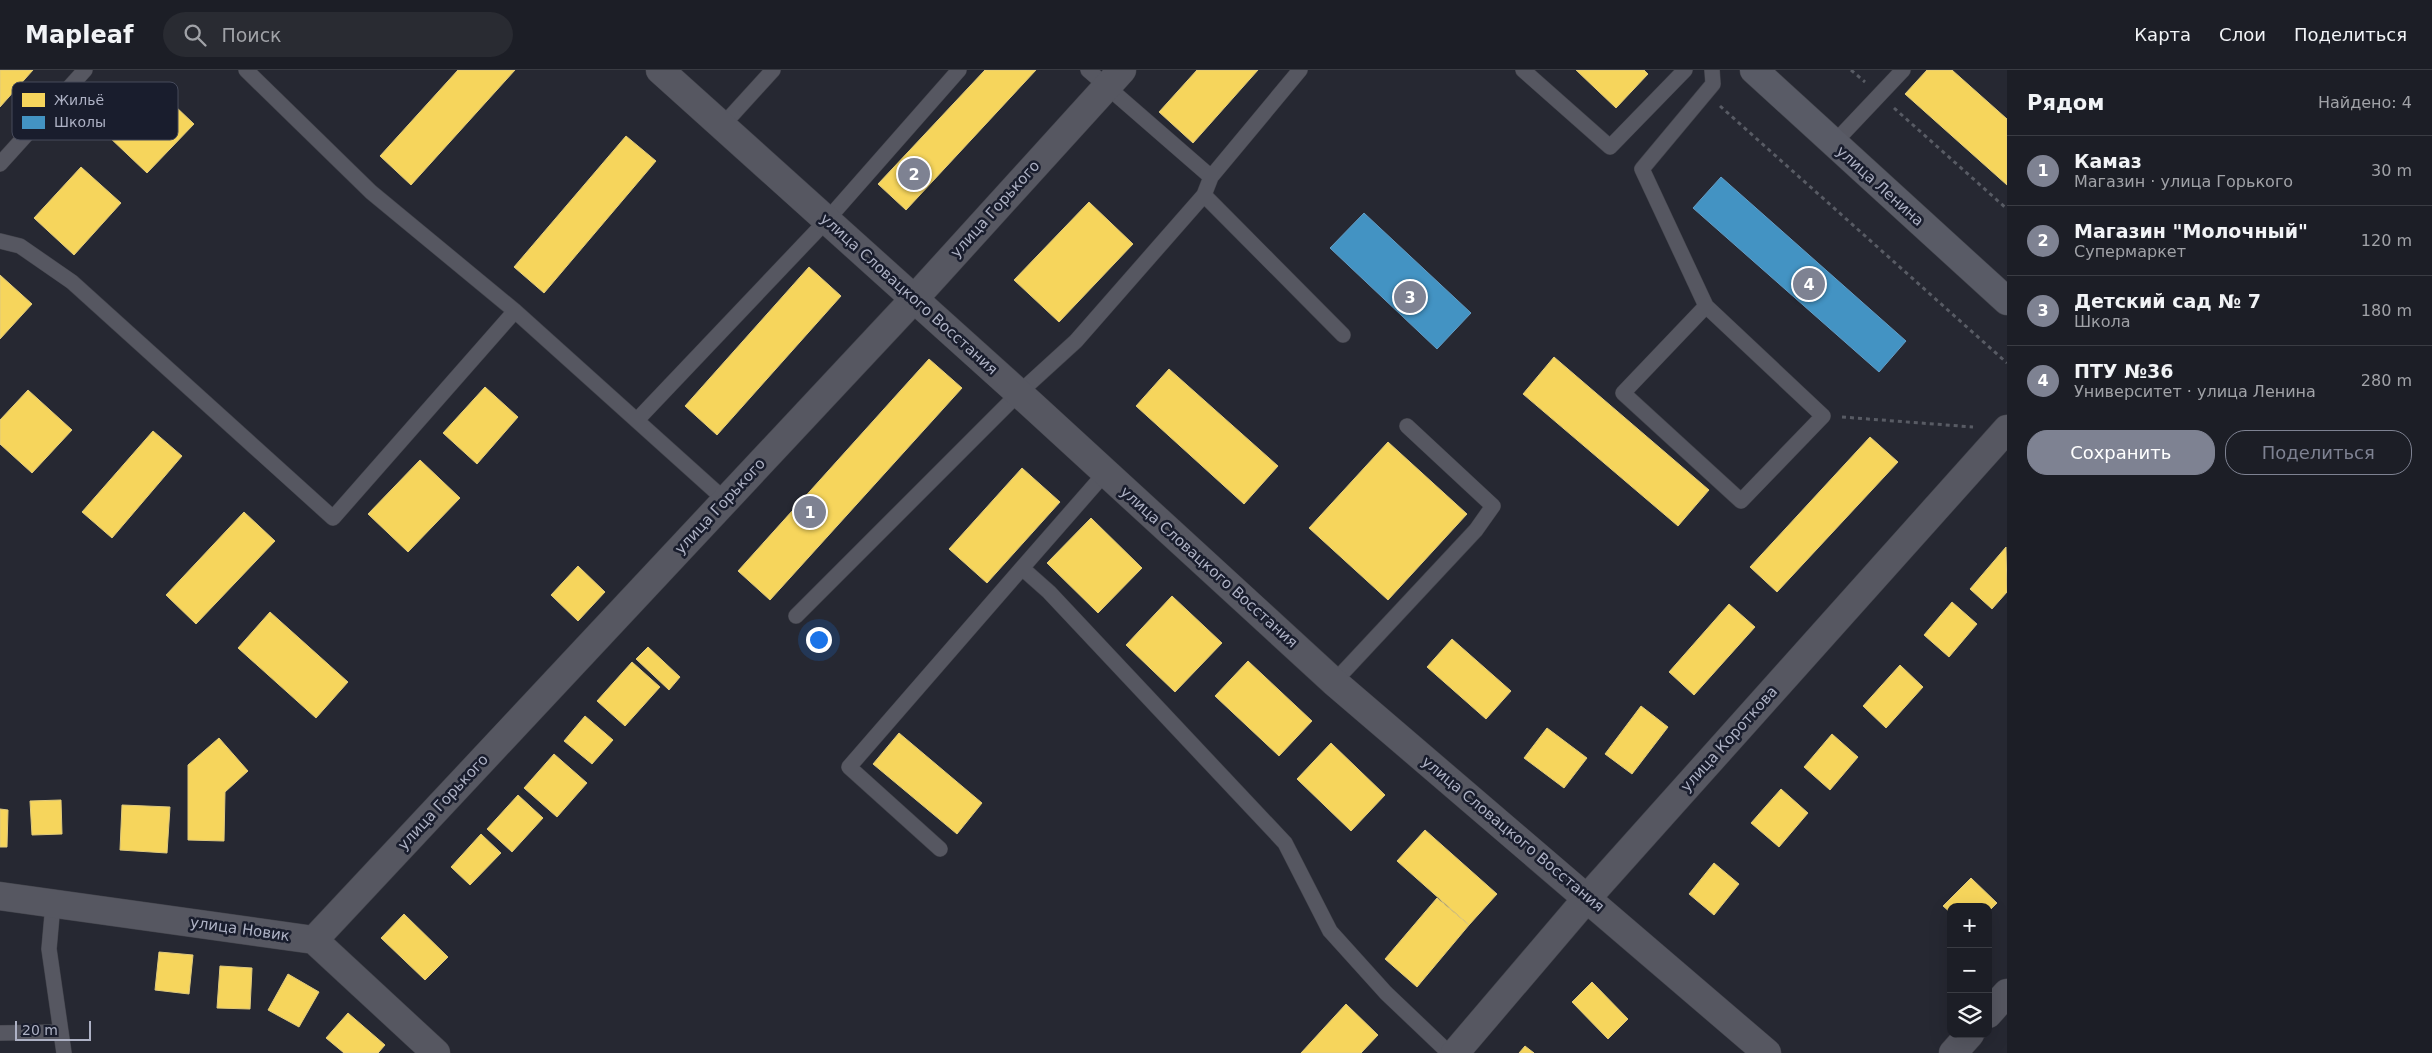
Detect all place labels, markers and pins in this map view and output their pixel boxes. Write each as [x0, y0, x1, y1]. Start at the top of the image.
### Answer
pin: 2 [898, 155, 930, 193]
pin: 4 [1793, 265, 1825, 303]
pin: 3 [1394, 278, 1426, 316]
pin: 1 [794, 493, 826, 531]

